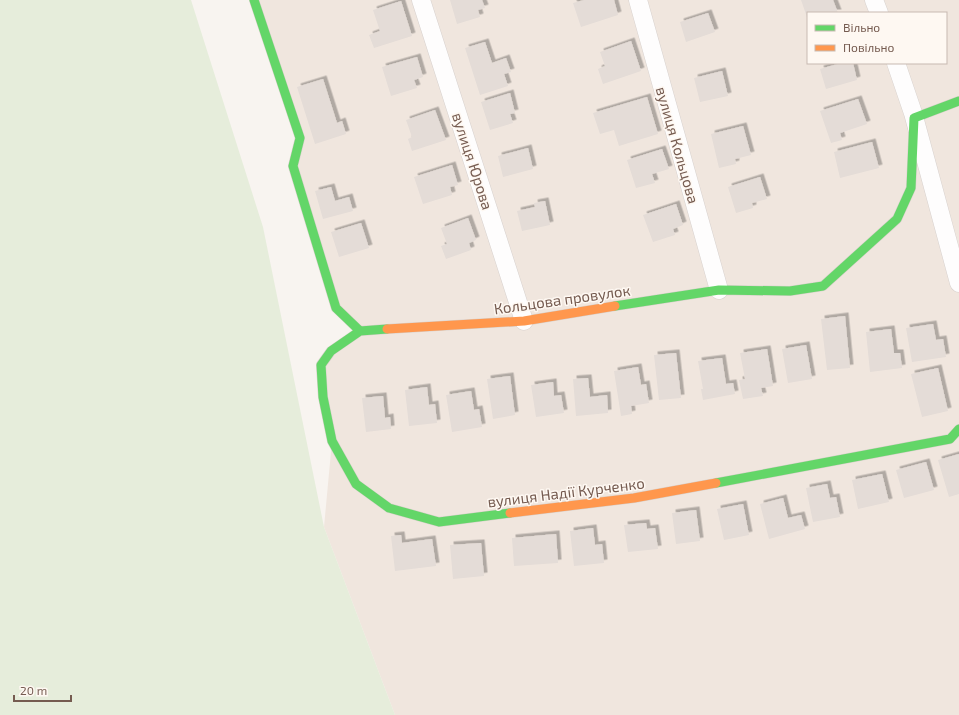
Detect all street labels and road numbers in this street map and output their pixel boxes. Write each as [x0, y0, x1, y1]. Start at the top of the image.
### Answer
street label: вулиця Кольцова [652, 84, 703, 206]
street label: вулиця Юрова [448, 110, 497, 212]
street label: Кольцова провулок [493, 281, 631, 318]
street label: вулиця Надії Курченко [486, 473, 646, 512]

